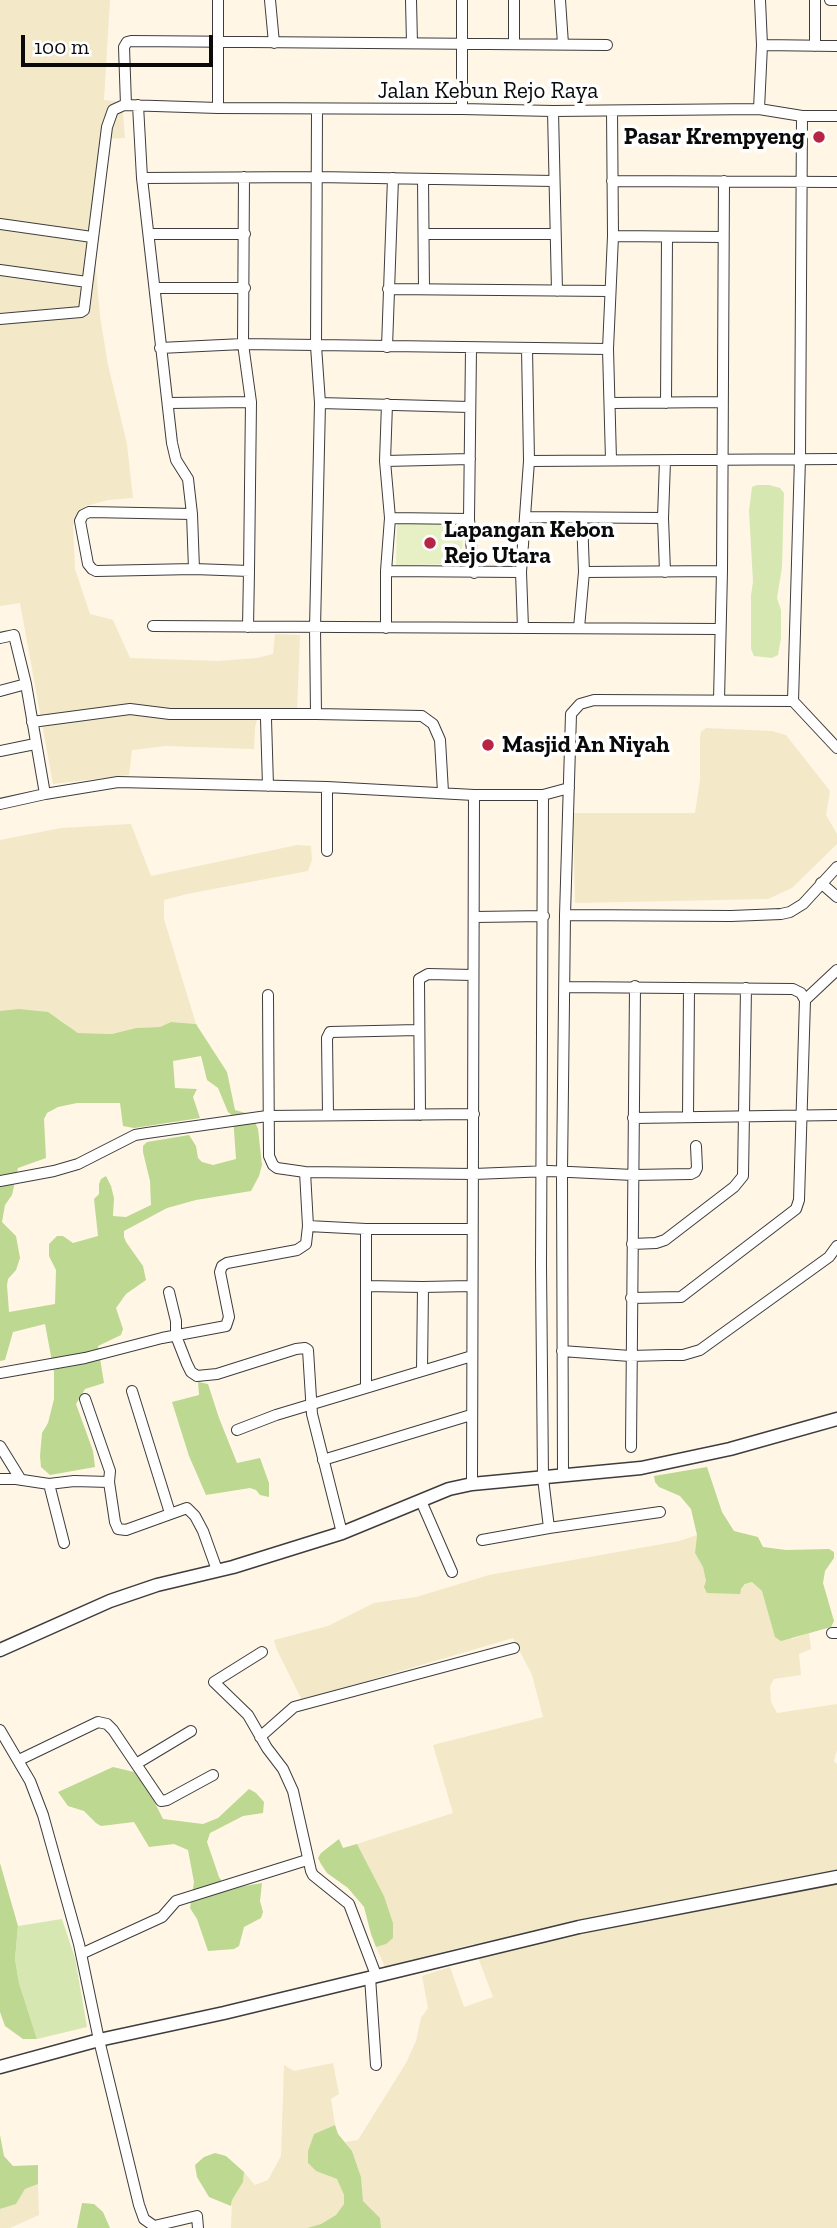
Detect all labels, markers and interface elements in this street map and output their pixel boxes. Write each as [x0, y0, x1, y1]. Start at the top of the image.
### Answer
scale bar [24, 21, 217, 65]
text: 100 m [34, 34, 89, 59]
street label: Jalan Kebun Rejo Raya [378, 77, 598, 105]
place label: Pasar Krempyeng [624, 123, 805, 151]
marker: Pasar Krempyeng [811, 129, 827, 145]
place label: Lapangan Kebon Rejo Utara [444, 516, 614, 570]
marker: Lapangan Kebon Rejo Utara [422, 535, 438, 551]
place label: Masjid An Niyah [502, 731, 670, 759]
marker: Masjid An Niyah [480, 737, 496, 753]

